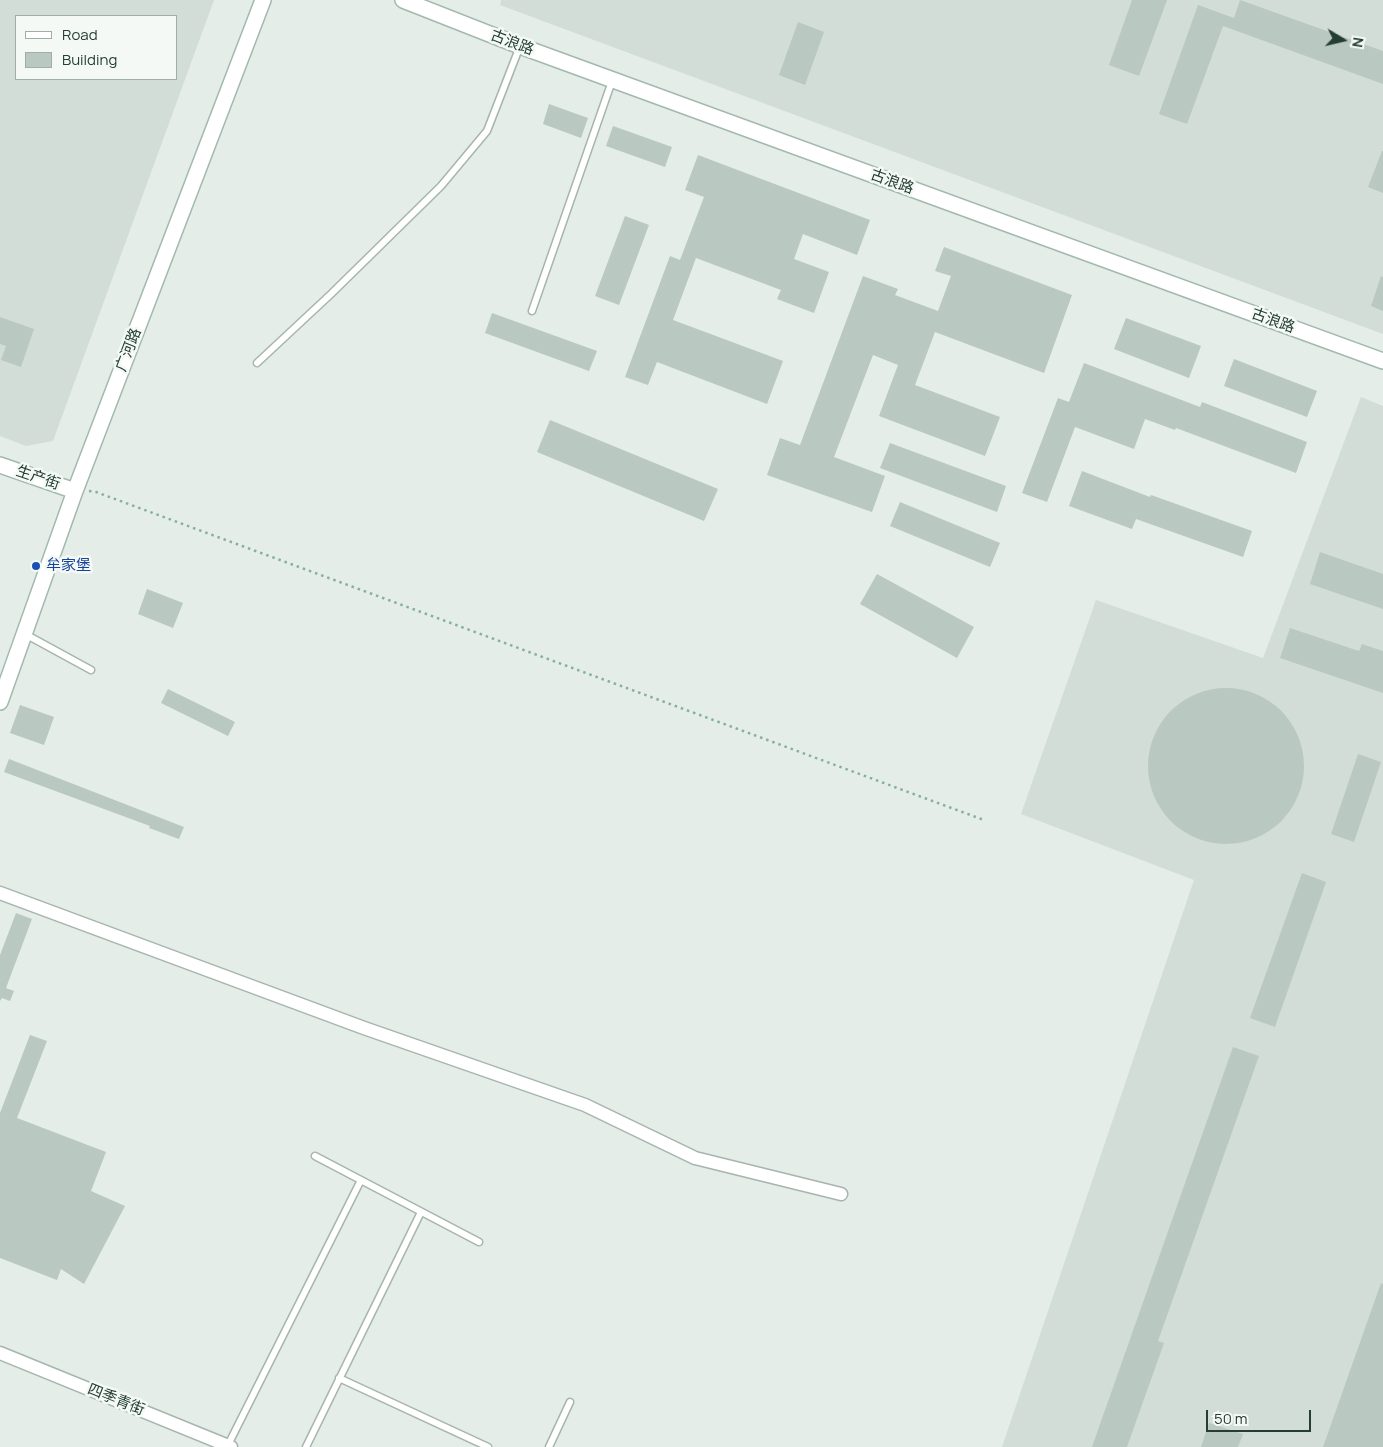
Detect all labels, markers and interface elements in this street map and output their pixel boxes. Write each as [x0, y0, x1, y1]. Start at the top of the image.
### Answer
legend [15, 15, 178, 80]
north arrow [1318, 15, 1368, 65]
text: Road [62, 24, 98, 45]
street label: 古浪路 [488, 27, 536, 59]
text: N [1348, 36, 1368, 49]
text: Building [62, 49, 117, 70]
street label: 古浪路 [868, 166, 916, 198]
street label: 古浪路 [1249, 305, 1297, 337]
street label: 广河路 [113, 326, 145, 374]
street label: 生产街 [14, 462, 62, 494]
place label: 牟家堡 [46, 557, 91, 575]
marker: 牟家堡 [30, 560, 42, 572]
street label: 四季青街 [85, 1380, 147, 1420]
scale bar [1208, 1400, 1313, 1432]
text: 50 m [1214, 1408, 1248, 1429]

